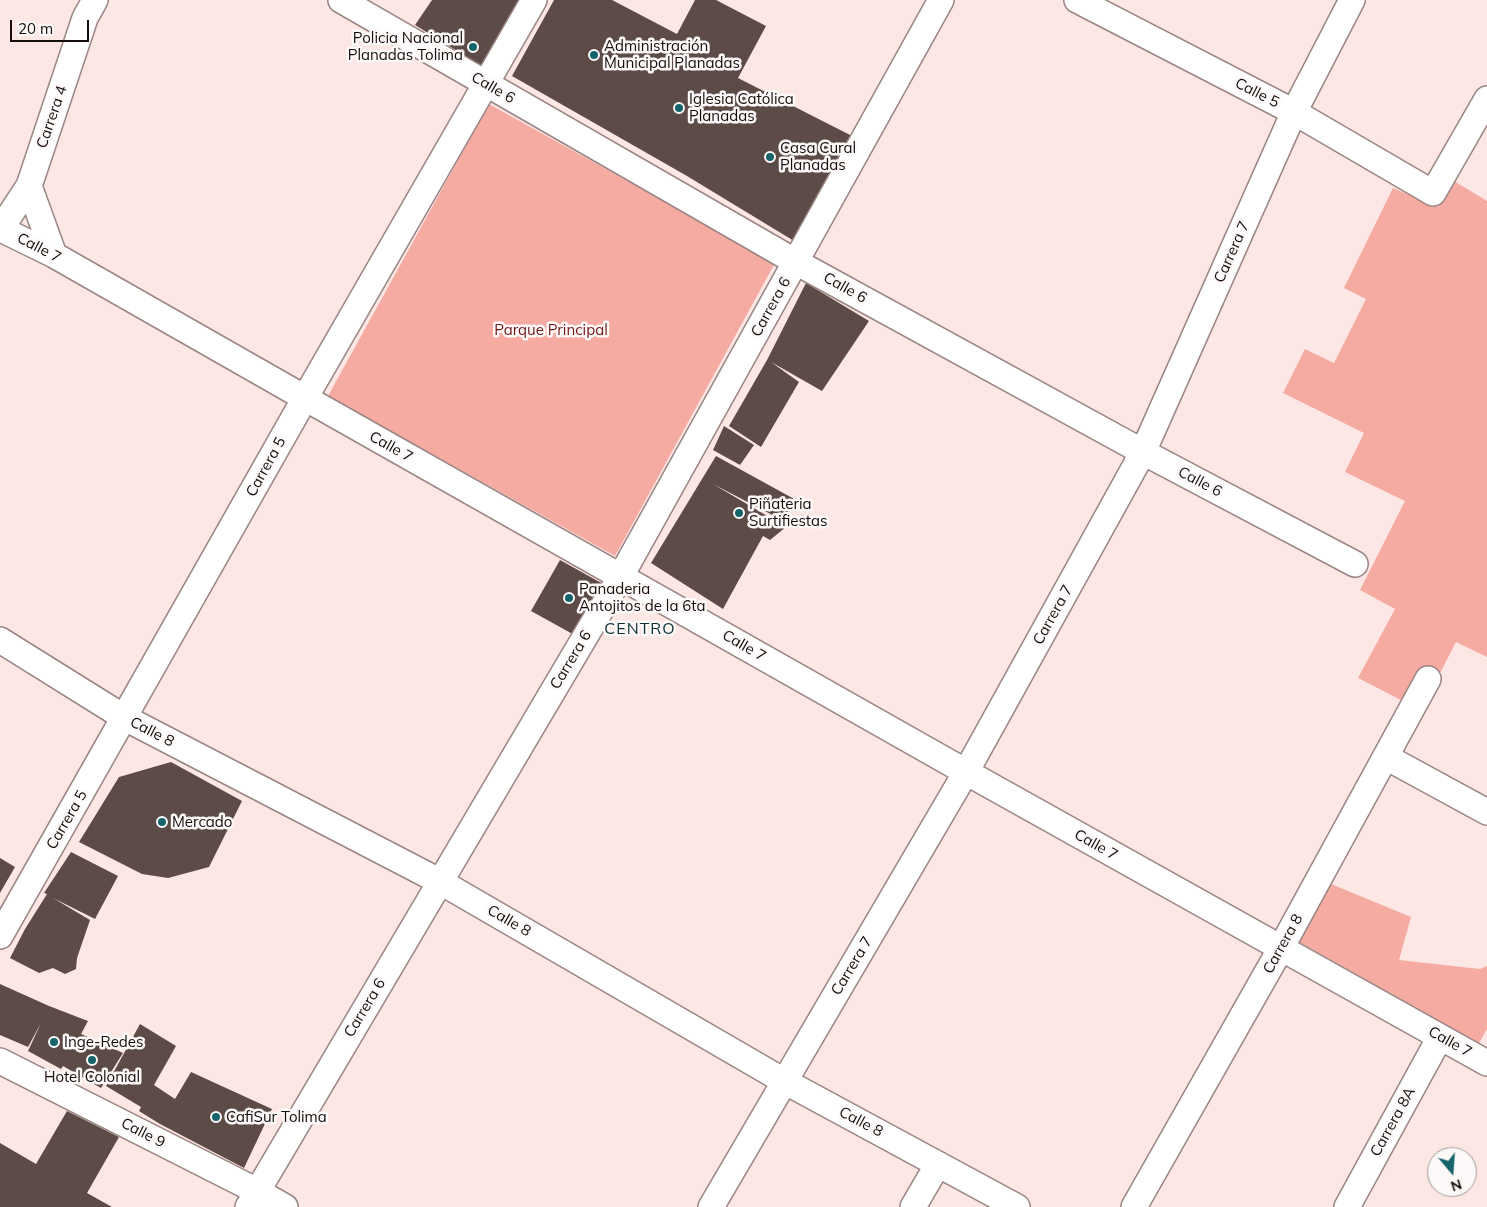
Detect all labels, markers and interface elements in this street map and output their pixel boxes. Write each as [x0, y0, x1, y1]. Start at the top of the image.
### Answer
scale bar [12, 10, 91, 42]
text: 20 m [18, 19, 53, 38]
place label: Policia Nacional Planadas Tolima [348, 29, 463, 64]
place label: Administración Municipal Planadas [604, 37, 740, 72]
marker: Policia Nacional Planadas Tolima [467, 41, 479, 53]
marker: Administración Municipal Planadas [588, 49, 600, 61]
street label: Calle 6 [468, 68, 518, 108]
street label: Calle 5 [1232, 74, 1282, 112]
street label: Carrera 4 [33, 83, 71, 151]
place label: Iglesia Católica Planadas [689, 90, 794, 125]
marker: Iglesia Católica Planadas [673, 102, 685, 114]
place label: Casa Cural Planadas [780, 139, 856, 174]
marker: Casa Cural Planadas [764, 151, 776, 163]
street label: Carrera 7 [1211, 219, 1253, 285]
street label: Calle 7 [14, 229, 64, 267]
street label: Calle 6 [820, 269, 870, 307]
street label: Carrera 6 [747, 274, 795, 340]
park label: Parque Principal [494, 321, 608, 339]
street label: Calle 7 [366, 428, 416, 466]
street label: Carrera 5 [242, 434, 290, 500]
street label: Calle 6 [1175, 463, 1225, 501]
place label: Piñateria Surtifiestas [749, 495, 827, 530]
marker: Piñateria Surtifiestas [733, 507, 745, 519]
place label: Panaderia Antojitos de la 6ta [579, 580, 706, 615]
street label: Carrera 7 [1029, 582, 1077, 648]
marker: Panaderia Antojitos de la 6ta [563, 592, 575, 604]
district label: CENTRO [604, 619, 676, 639]
street label: Calle 7 [719, 626, 769, 666]
street label: Carrera 6 [546, 627, 596, 693]
street label: Calle 8 [127, 713, 177, 751]
street label: Carrera 5 [43, 787, 91, 853]
place label: Mercado [172, 813, 232, 831]
marker: Mercado [156, 816, 168, 828]
street label: Calle 7 [1071, 826, 1121, 864]
street label: Calle 8 [484, 901, 534, 941]
street label: Carrera 8 [1259, 911, 1307, 977]
street label: Carrera 7 [827, 933, 877, 999]
street label: Carrera 6 [340, 975, 390, 1041]
street label: Calle 7 [1425, 1023, 1475, 1061]
place label: Inge-Redes [64, 1033, 143, 1051]
marker: Inge-Redes [48, 1036, 60, 1048]
marker: Hotel Colonial [86, 1054, 98, 1066]
place label: Hotel Colonial [44, 1068, 140, 1086]
street label: Carrera 8A [1367, 1084, 1419, 1160]
street label: Calle 8 [836, 1103, 886, 1141]
place label: CafiSur Tolima [226, 1108, 327, 1126]
marker: CafiSur Tolima [210, 1111, 222, 1123]
street label: Calle 9 [118, 1114, 168, 1152]
north arrow [1427, 1147, 1477, 1197]
text: N [1449, 1175, 1464, 1196]

